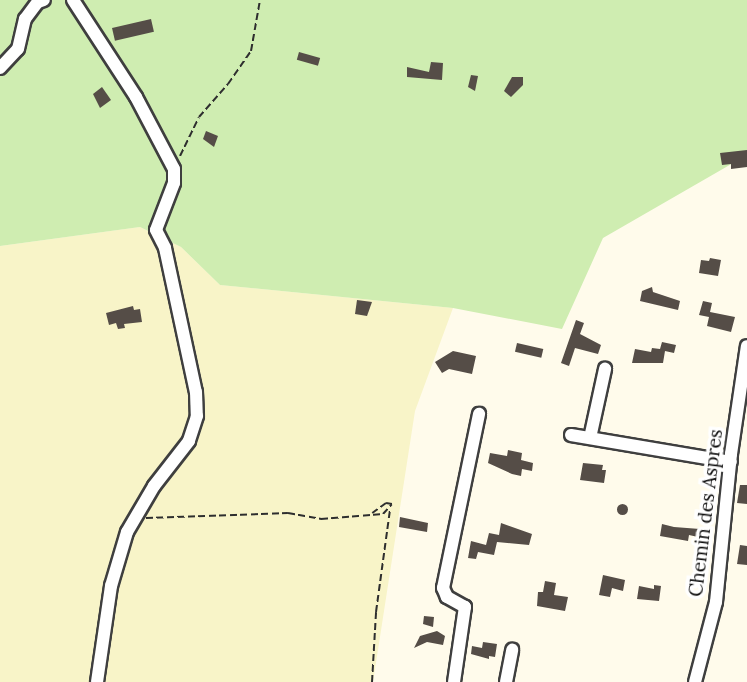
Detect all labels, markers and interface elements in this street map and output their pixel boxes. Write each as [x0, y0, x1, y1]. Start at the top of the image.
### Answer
street label: Chemin des Aspres [684, 428, 728, 598]

